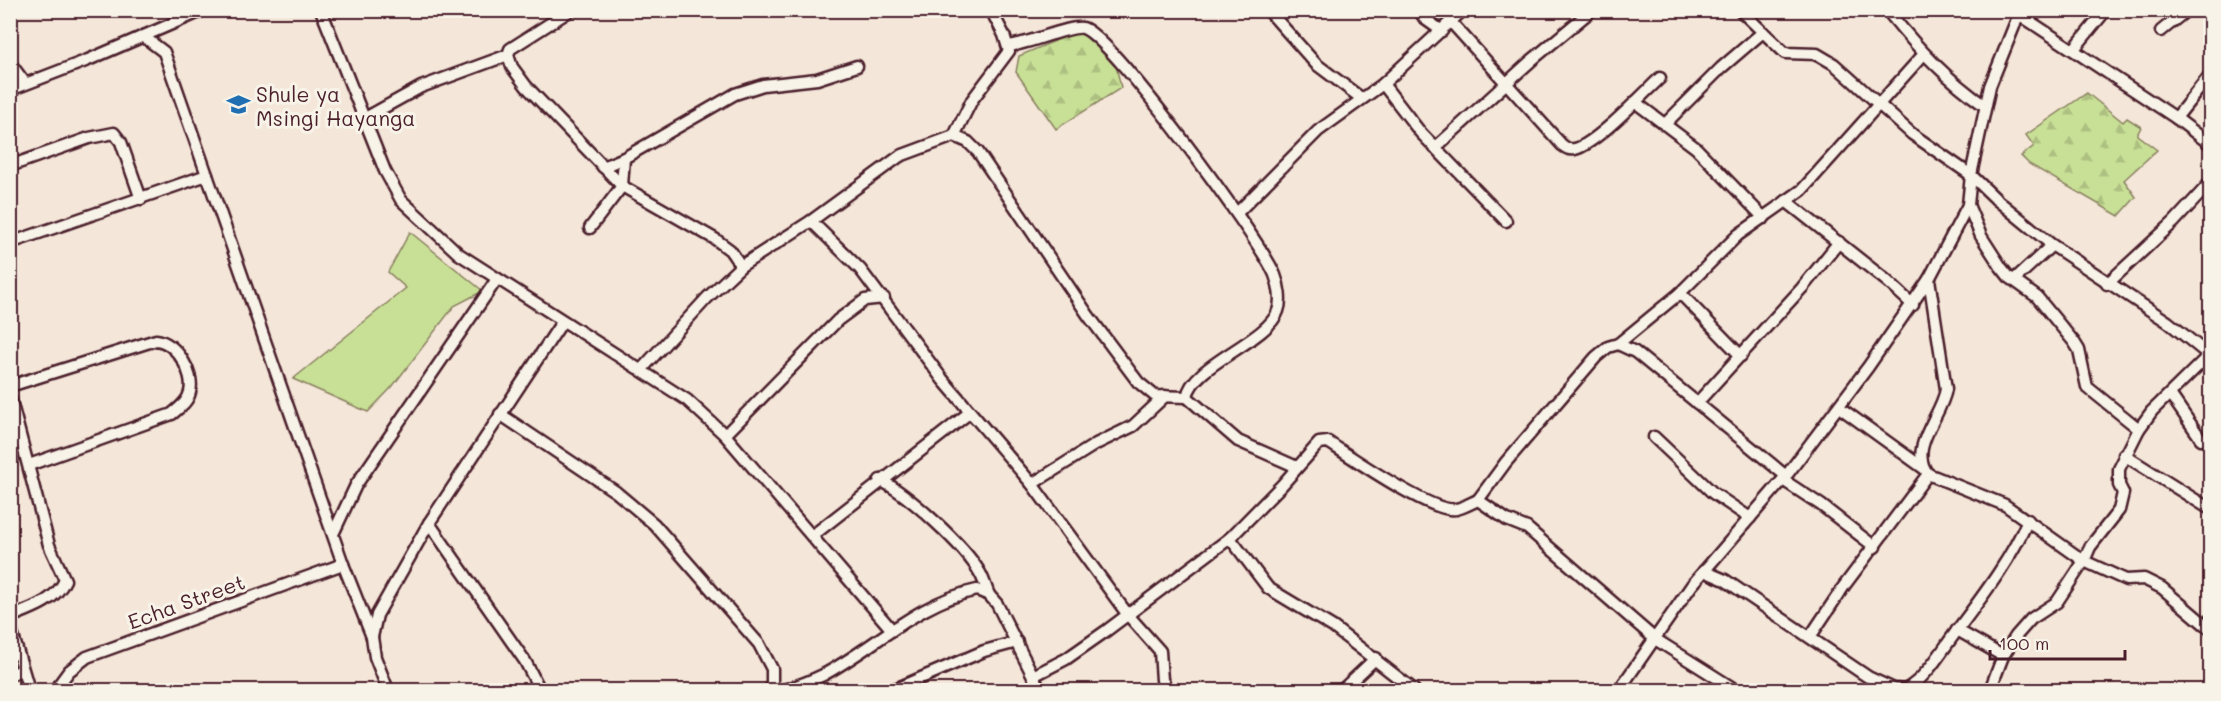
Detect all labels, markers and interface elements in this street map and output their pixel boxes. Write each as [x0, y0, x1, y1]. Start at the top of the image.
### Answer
place label: Shule ya Msingi Hayanga [256, 80, 415, 131]
school or university icon: Shule ya Msingi Hayanga [225, 92, 251, 118]
street label: Echa Street [124, 567, 248, 635]
scale bar [1990, 623, 2125, 661]
text: 100 m [1999, 631, 2049, 655]

